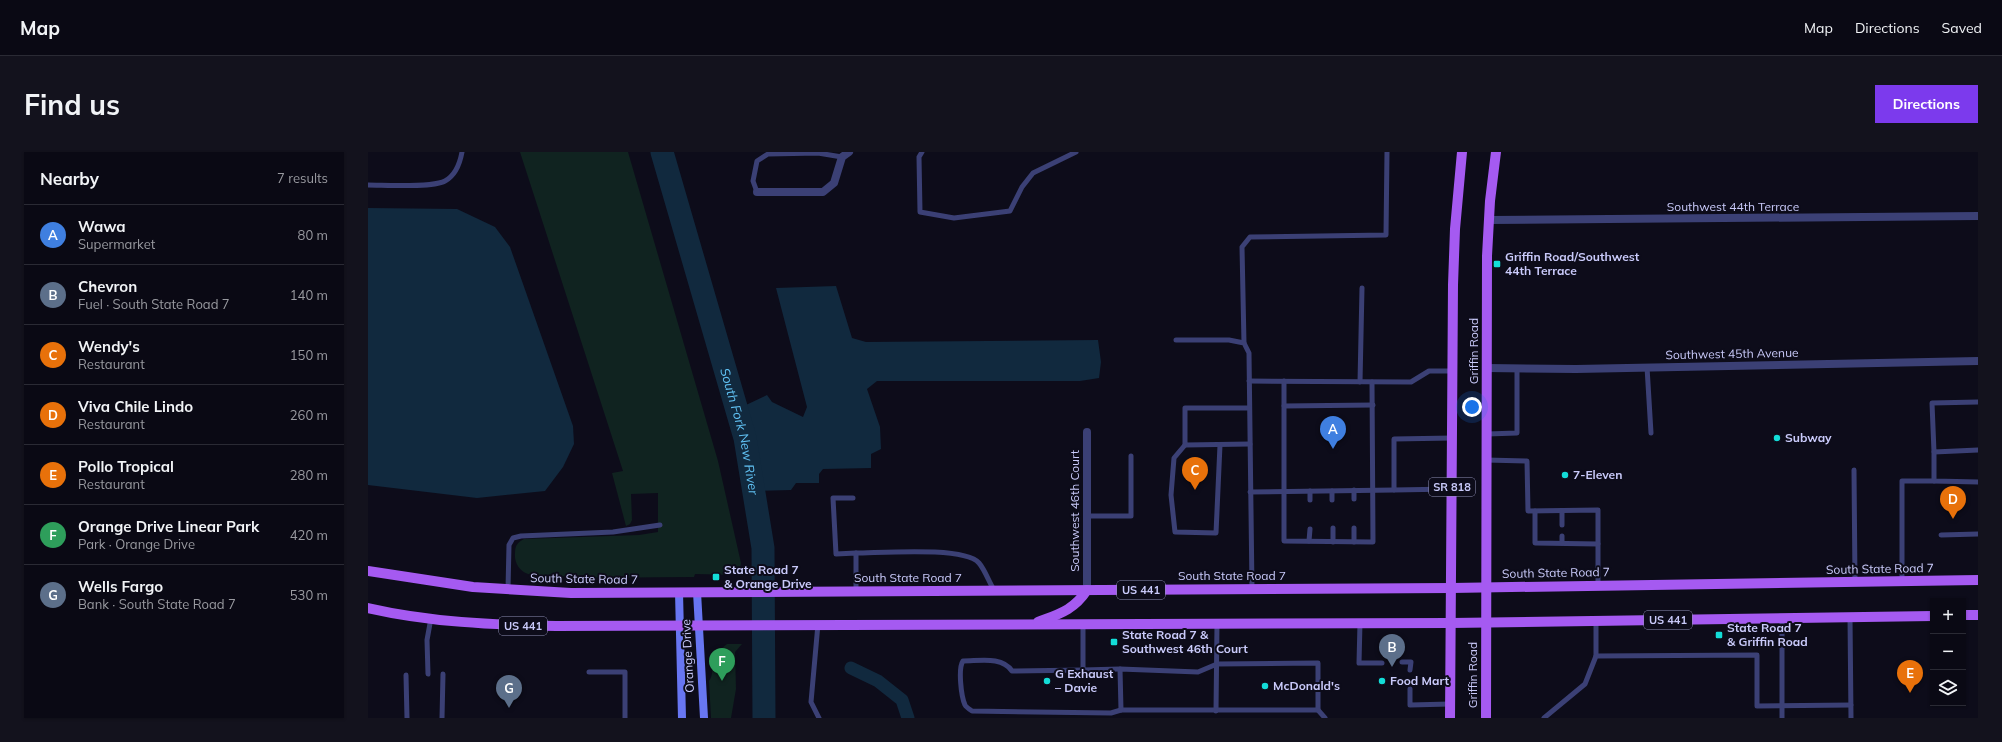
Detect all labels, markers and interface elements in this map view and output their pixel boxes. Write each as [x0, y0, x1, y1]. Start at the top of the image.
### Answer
text: Map [20, 16, 60, 40]
text: Map [1804, 19, 1833, 37]
text: Directions [1855, 19, 1920, 37]
text: Saved [1942, 19, 1982, 37]
button: Directions [1875, 85, 1978, 123]
text: Find us [24, 87, 120, 122]
text: Nearby [40, 168, 99, 189]
text: 7 results [277, 170, 328, 186]
street label: Southwest 44th Terrace [1667, 199, 1799, 214]
text: Wawa [78, 217, 126, 236]
text: A [48, 227, 58, 243]
text: 80 m [298, 227, 328, 243]
text: Supermarket [78, 236, 155, 252]
place label: Griffin Road/Southwest 44th Terrace [1505, 249, 1640, 278]
marker: Griffin Road/Southwest 44th Terrace [1492, 259, 1502, 269]
text: Chevron [78, 277, 137, 296]
text: B [49, 287, 57, 303]
text: 140 m [290, 287, 328, 303]
text: Fuel · South State Road 7 [78, 296, 230, 312]
street label: Griffin Road [1466, 318, 1481, 384]
text: Wendy's [78, 337, 140, 356]
street label: Southwest 45th Avenue [1665, 345, 1799, 362]
text: C [49, 347, 57, 363]
text: 150 m [290, 347, 328, 363]
text: Restaurant [78, 356, 145, 372]
water label: South Fork New River [717, 366, 762, 497]
text: Viva Chile Lindo [78, 397, 193, 416]
your location [1462, 397, 1482, 417]
text: D [48, 407, 58, 423]
text: 260 m [290, 407, 328, 423]
text: Restaurant [78, 416, 145, 432]
pin: A [1320, 416, 1346, 449]
place label: Subway [1785, 430, 1832, 445]
marker: Subway [1772, 433, 1782, 443]
street label: Southwest 46th Court [1067, 450, 1082, 572]
text: Pollo Tropical [78, 457, 174, 476]
pin: C [1182, 457, 1208, 490]
text: E [49, 467, 57, 483]
text: 280 m [290, 467, 328, 483]
place label: 7-Eleven [1573, 467, 1622, 482]
marker: 7-Eleven [1560, 470, 1570, 480]
text: Restaurant [78, 476, 145, 492]
road number: SR 818 [1429, 478, 1475, 496]
pin: D [1940, 486, 1966, 519]
text: Orange Drive Linear Park [78, 517, 259, 536]
text: F [49, 527, 57, 543]
text: 420 m [290, 527, 328, 543]
text: Park · Orange Drive [78, 536, 195, 552]
street label: South State Road 7 [1826, 560, 1934, 577]
place label: State Road 7 & Orange Drive [724, 562, 812, 591]
street label: South State Road 7 [1502, 564, 1610, 581]
street label: South State Road 7 [1178, 568, 1286, 583]
street label: South State Road 7 [530, 570, 638, 587]
street label: South State Road 7 [854, 570, 962, 585]
marker: State Road 7 & Orange Drive [711, 572, 721, 582]
text: Wells Fargo [78, 577, 163, 596]
road number: US 441 [1117, 581, 1165, 599]
text: G [48, 587, 58, 603]
text: 530 m [290, 587, 328, 603]
text: Bank · South State Road 7 [78, 596, 236, 612]
map controls [1930, 598, 1966, 706]
button: + [1930, 598, 1966, 634]
road number: US 441 [1644, 611, 1692, 629]
road number: US 441 [499, 617, 547, 635]
street label: Orange Drive [678, 619, 697, 693]
place label: State Road 7 & Griffin Road [1727, 620, 1808, 649]
place label: State Road 7 & Southwest 46th Court [1122, 627, 1248, 656]
marker: State Road 7 & Griffin Road [1714, 630, 1724, 640]
pin: B [1379, 634, 1405, 667]
button: − [1930, 634, 1966, 670]
marker: State Road 7 & Southwest 46th Court [1109, 637, 1119, 647]
street label: Griffin Road [1465, 642, 1480, 708]
pin: F [709, 648, 735, 681]
pin: E [1897, 660, 1923, 693]
place label: G Exhaust – Davie [1055, 666, 1114, 695]
button: layers [1930, 670, 1966, 706]
place label: Food Mart [1390, 673, 1450, 688]
pin: G [496, 675, 522, 708]
marker: G Exhaust – Davie [1042, 676, 1052, 686]
marker: Food Mart [1377, 676, 1387, 686]
place label: McDonald's [1273, 678, 1340, 693]
marker: McDonald's [1260, 681, 1270, 691]

